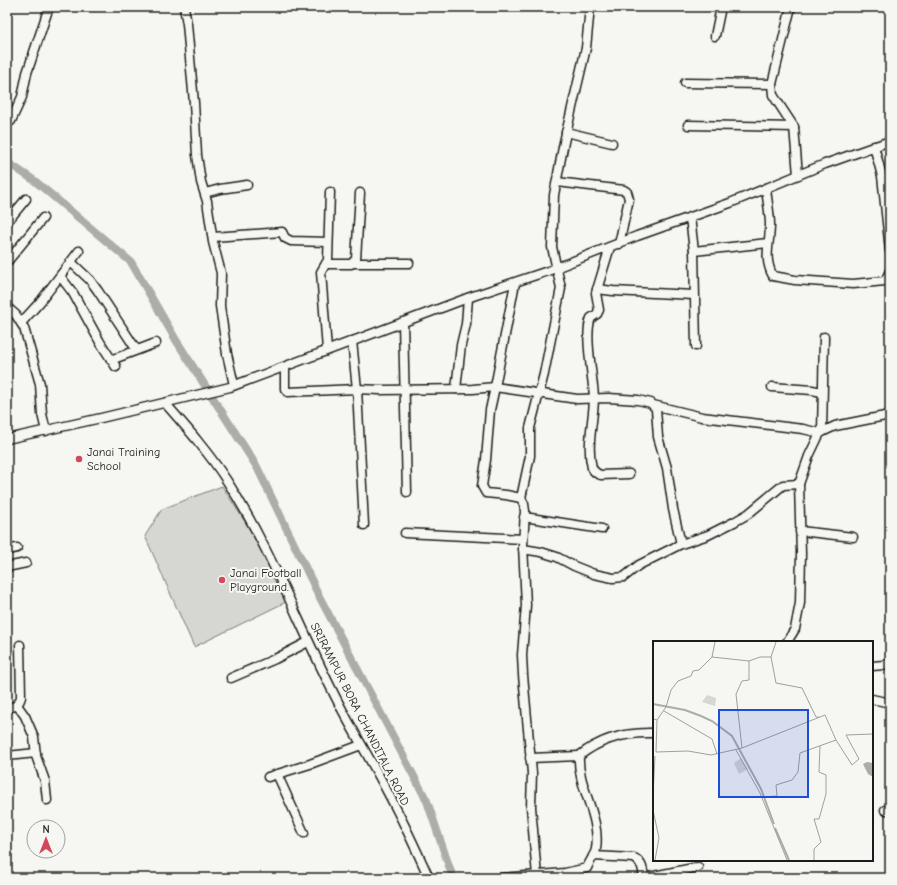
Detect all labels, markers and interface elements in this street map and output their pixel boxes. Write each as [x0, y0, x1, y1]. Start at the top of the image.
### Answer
place label: Janai Training School [87, 445, 160, 473]
marker: Janai Training School [74, 454, 84, 464]
place label: Janai Football Playground. [230, 566, 301, 594]
marker: Janai Football Playground. [217, 575, 227, 585]
street label: SRIRAMPUR BORA CHANDITALA ROAD [308, 620, 412, 808]
inset map [653, 641, 873, 861]
north arrow [26, 819, 66, 859]
text: N [42, 823, 50, 836]

